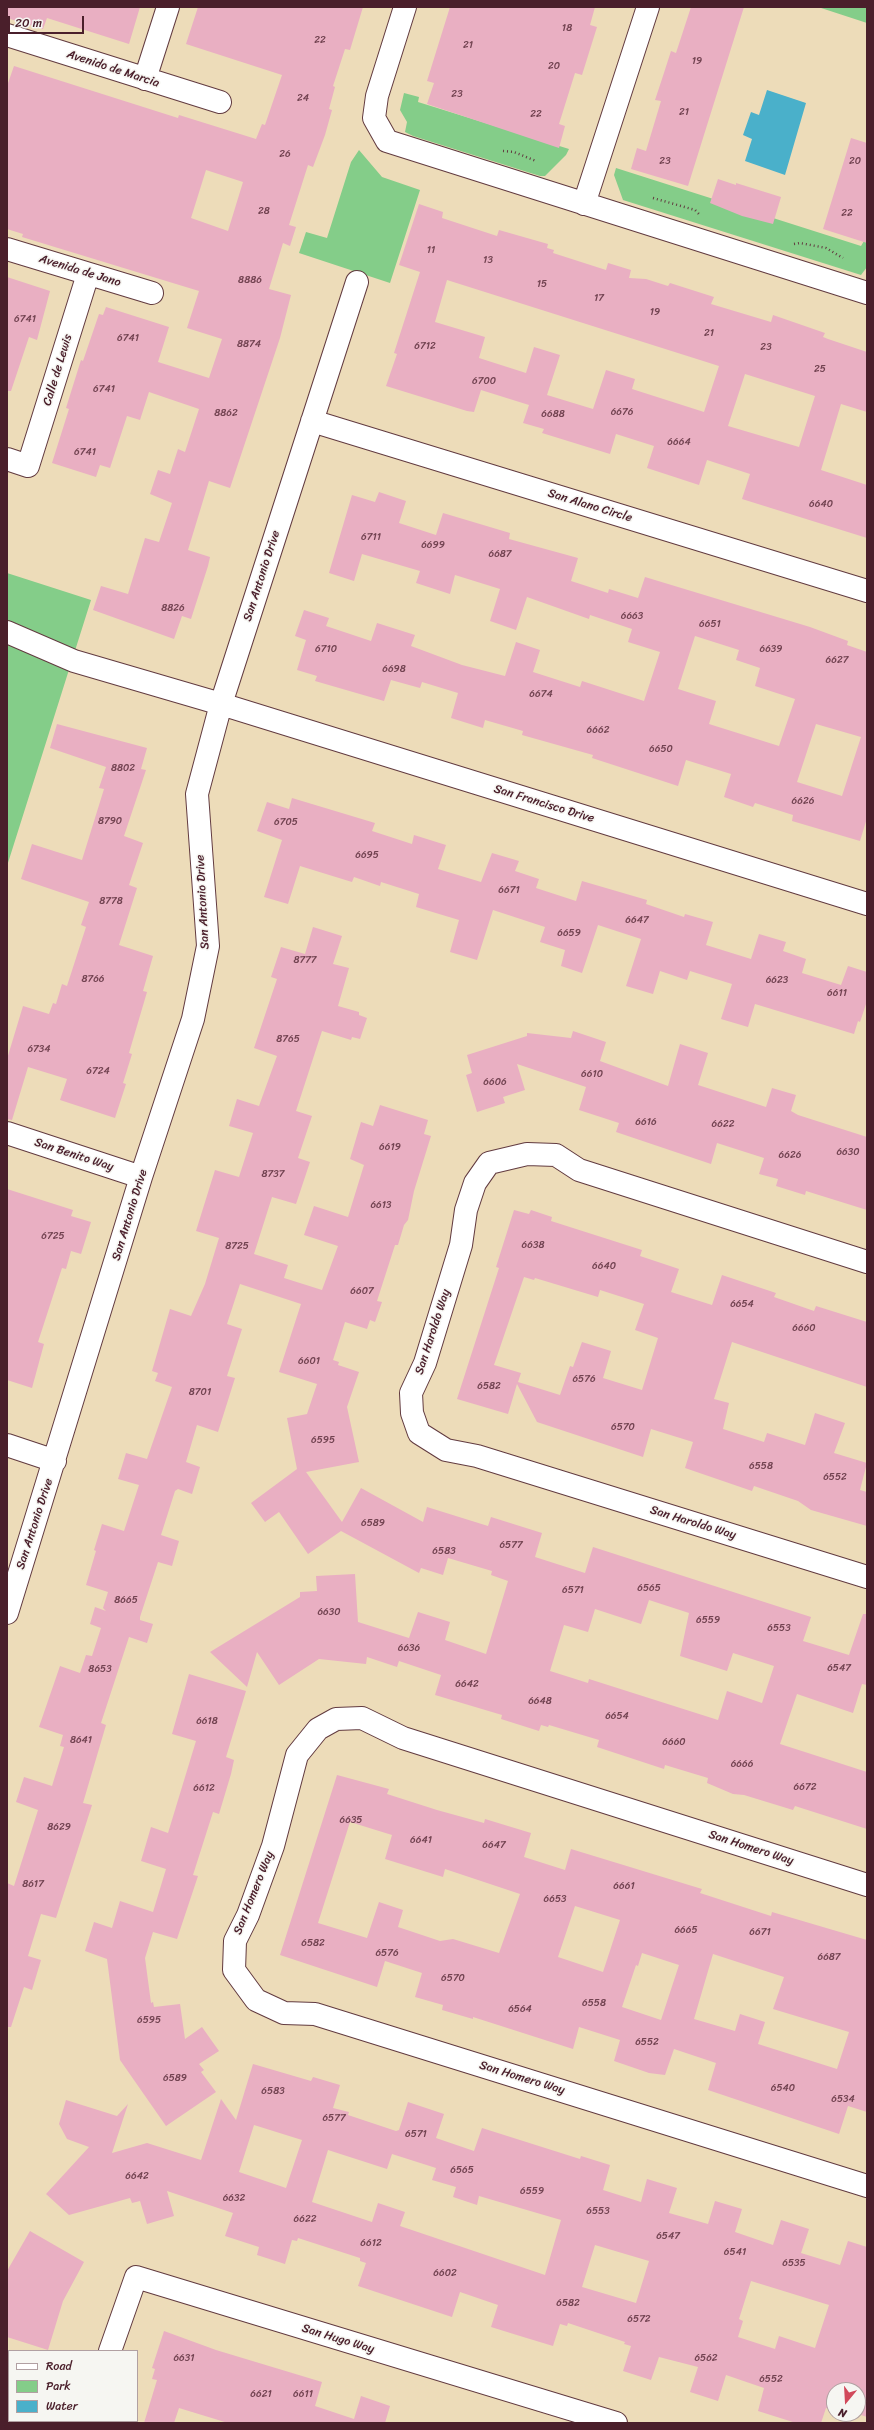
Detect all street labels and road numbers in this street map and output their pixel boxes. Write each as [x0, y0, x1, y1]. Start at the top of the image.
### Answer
street label: Avenido de Marcia [65, 47, 161, 91]
street label: Avenida de Jano [37, 252, 123, 290]
street label: Calle de Lewis [40, 332, 76, 408]
street label: San Alano Circle [546, 486, 634, 526]
street label: San Antonio Drive [240, 529, 284, 623]
street label: San Francisco Drive [492, 782, 596, 826]
street label: San Antonio Drive [193, 854, 213, 950]
street label: San Benito Way [33, 1135, 115, 1175]
street label: San Antonio Drive [109, 1168, 151, 1262]
street label: San Haroldo Way [412, 1287, 454, 1377]
street label: San Antonio Drive [13, 1477, 57, 1571]
street label: San Haroldo Way [648, 1503, 738, 1543]
street label: San Homero Way [707, 1827, 795, 1869]
street label: San Homero Way [231, 1849, 277, 1937]
street label: San Homero Way [478, 2058, 566, 2098]
street label: San Hugo Way [300, 2321, 376, 2357]

